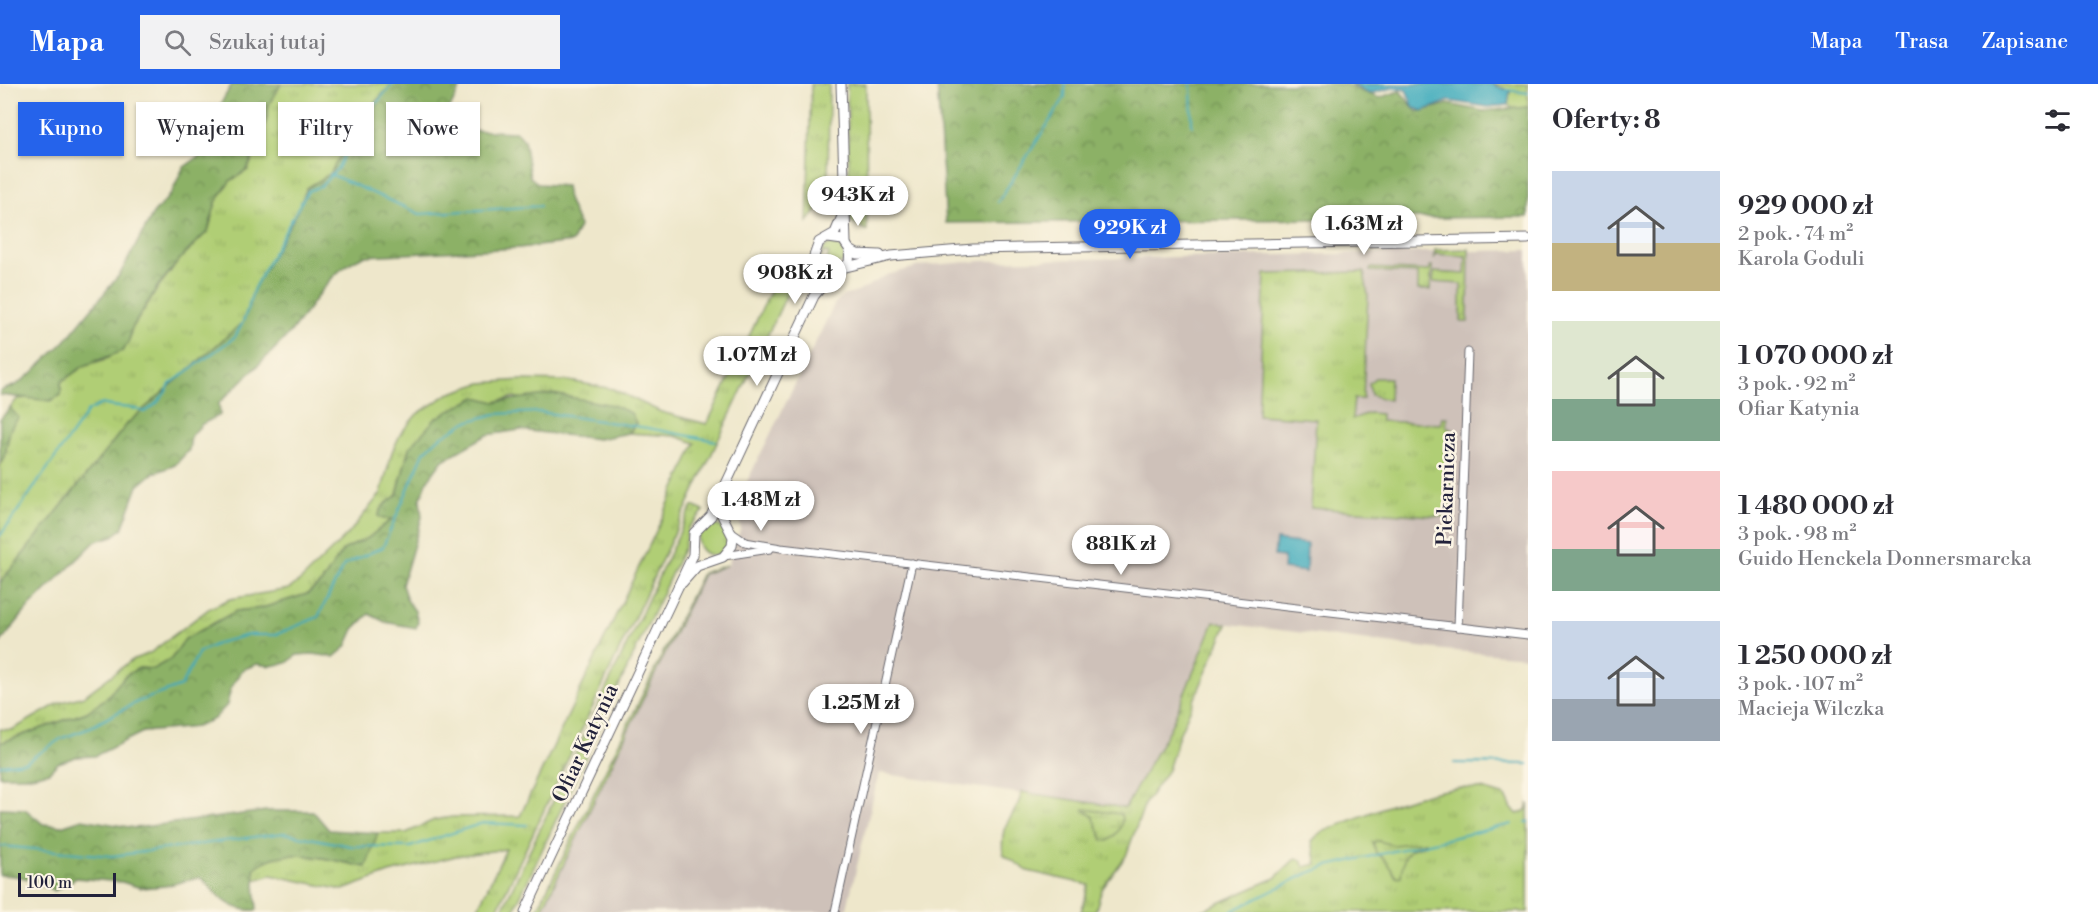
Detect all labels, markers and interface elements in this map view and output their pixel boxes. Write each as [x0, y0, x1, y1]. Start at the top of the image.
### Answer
search box [140, 15, 560, 69]
text: Mapa [30, 25, 104, 60]
icon: search [161, 26, 194, 59]
text: Szukaj tutaj [209, 29, 326, 56]
text: Mapa [1810, 29, 1862, 55]
text: Trasa [1895, 29, 1949, 55]
text: Zapisane [1982, 29, 2068, 55]
chip: Kupno [18, 102, 124, 156]
chip: Wynajem [136, 102, 266, 156]
chip: Filtry [278, 102, 374, 156]
chip: Nowe [386, 102, 480, 156]
text: Oferty: 8 [1552, 104, 1661, 136]
icon: filters [2041, 104, 2074, 137]
pin: 943K zł [803, 176, 913, 227]
text: 943K zł [821, 183, 895, 208]
text: 929 000 zł [1738, 190, 1873, 222]
icon: home [1600, 195, 1672, 267]
pin: 1.63M zł [1302, 205, 1426, 256]
pin: 929K zł [1075, 209, 1185, 260]
text: 1.63M zł [1325, 212, 1403, 237]
text: 929K zł [1093, 216, 1167, 241]
text: 2 pok. · 74 m² [1738, 222, 1853, 247]
text: Karola Goduli [1738, 247, 1865, 272]
pin: 908K zł [740, 254, 850, 305]
text: 908K zł [757, 261, 833, 286]
pin: 1.07M zł [695, 336, 819, 387]
text: 1 070 000 zł [1738, 340, 1893, 372]
text: 1.07M zł [717, 343, 797, 368]
icon: home [1600, 345, 1672, 417]
text: 3 pok. · 92 m² [1738, 372, 1856, 397]
text: Ofiar Katynia [1738, 397, 1860, 422]
street label: Piekarnicza [1432, 431, 1462, 547]
pin: 1.48M zł [699, 481, 823, 532]
text: 1.48M zł [721, 488, 801, 513]
text: 1 480 000 zł [1738, 490, 1893, 522]
icon: home [1600, 495, 1672, 567]
text: 3 pok. · 98 m² [1738, 522, 1856, 547]
pin: 881K zł [1066, 525, 1176, 576]
text: 881K zł [1086, 532, 1156, 557]
text: Guido Henckela Donnersmarcka [1738, 547, 2032, 572]
text: 1 250 000 zł [1738, 640, 1892, 672]
icon: home [1600, 645, 1672, 717]
text: 3 pok. · 107 m² [1738, 672, 1863, 697]
street label: Ofiar Katynia [547, 680, 625, 807]
pin: 1.25M zł [799, 684, 923, 735]
text: 1.25M zł [822, 691, 900, 716]
text: Macieja Wilczka [1738, 697, 1884, 722]
scale bar [18, 870, 116, 898]
text: 100 m [27, 873, 72, 893]

